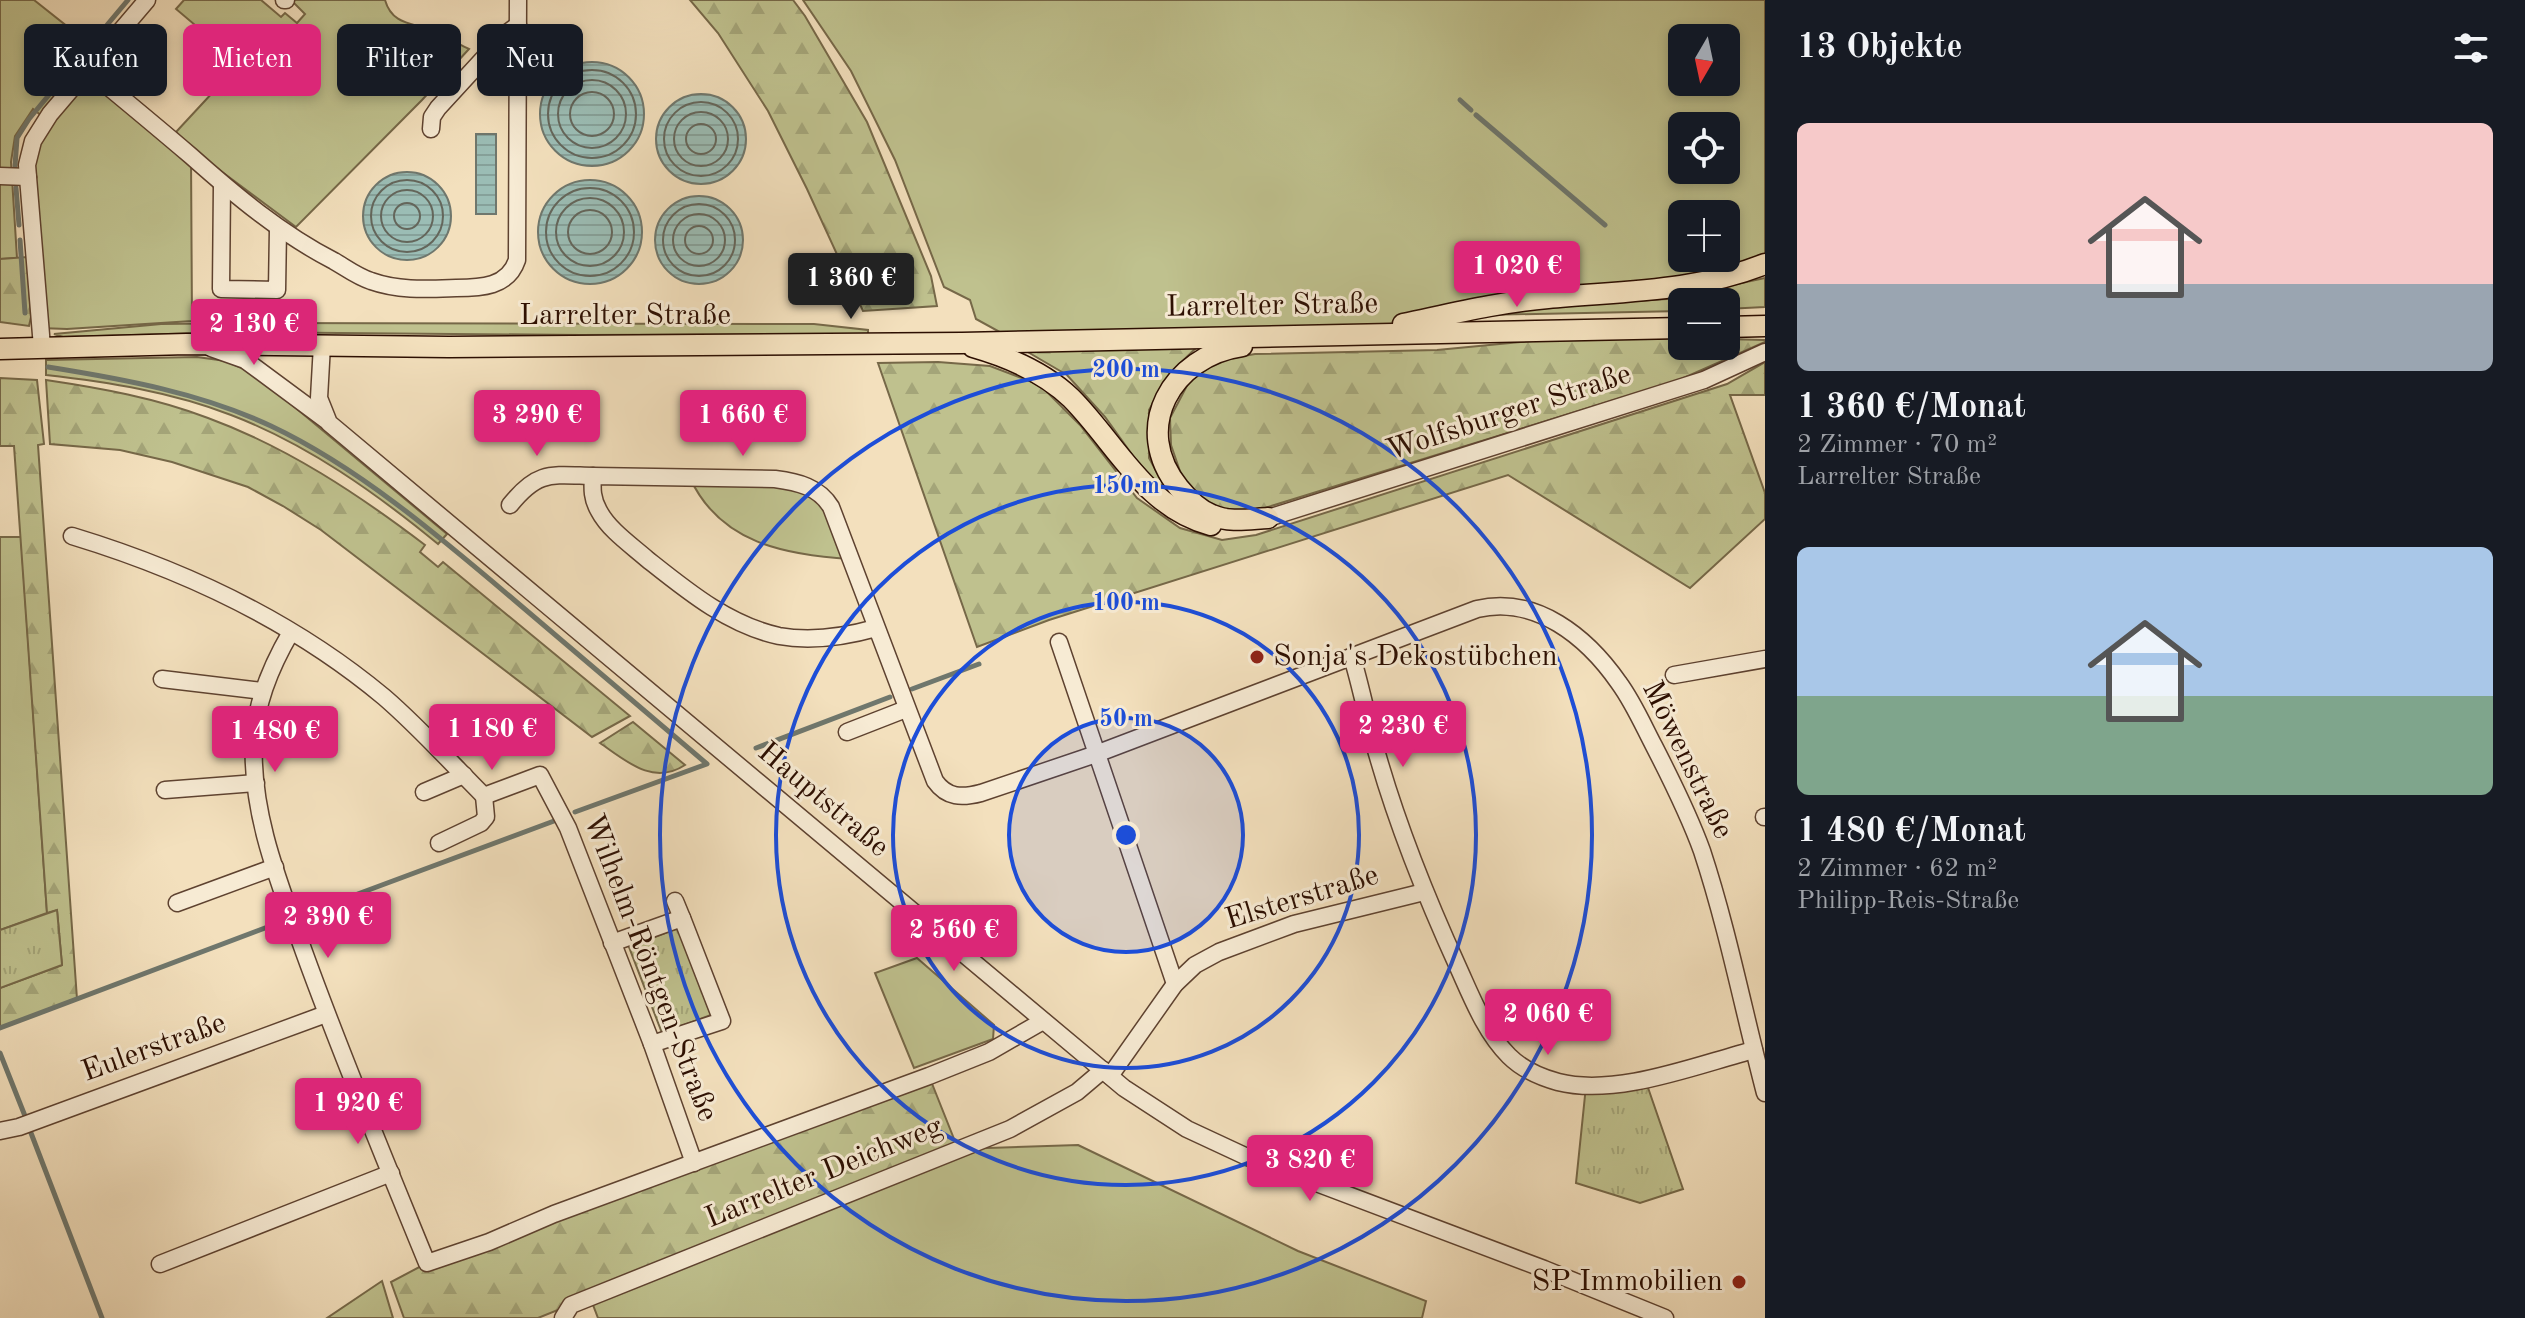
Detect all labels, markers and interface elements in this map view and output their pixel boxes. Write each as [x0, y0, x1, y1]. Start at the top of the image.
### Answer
chip: Kaufen [24, 24, 167, 96]
chip: Mieten [183, 24, 321, 96]
chip: Filter [337, 24, 461, 96]
chip: Neu [477, 24, 583, 96]
north arrow [1668, 24, 1740, 96]
map controls [1668, 24, 1740, 360]
icon: filters [2449, 26, 2493, 70]
text: 13 Objekte [1797, 31, 1963, 65]
button: locate [1668, 112, 1740, 184]
icon: home [2073, 175, 2217, 319]
button: + [1668, 200, 1740, 272]
pin: 1 020 € [1443, 241, 1591, 309]
pin: 1 360 € [777, 253, 925, 321]
text: 1 020 € [1472, 254, 1562, 280]
text: 1 360 € [806, 266, 896, 292]
button: − [1668, 288, 1740, 360]
street label: Larrelter Straße [1166, 289, 1378, 323]
pin: 2 130 € [180, 299, 328, 367]
street label: Larrelter Straße [519, 301, 731, 331]
text: 2 130 € [209, 312, 299, 338]
text: 200 m [1092, 359, 1160, 383]
street label: Wolfsburger Straße [1383, 359, 1635, 467]
pin: 3 290 € [463, 390, 611, 458]
pin: 1 660 € [669, 390, 817, 458]
text: 1 360 €/Monat [1797, 391, 2026, 425]
text: 3 290 € [492, 403, 582, 429]
text: 1 660 € [698, 403, 788, 429]
text: 2 Zimmer · 70 m² [1797, 432, 1997, 458]
text: Larrelter Straße [1797, 464, 1981, 490]
text: 150 m [1092, 474, 1160, 499]
text: 100 m [1092, 592, 1160, 616]
icon: home [2073, 599, 2217, 743]
place label: Sonja's Dekostübchen [1273, 642, 1558, 672]
marker: Sonja's Dekostübchen [1248, 648, 1266, 666]
street label: Möwenstraße [1636, 676, 1738, 844]
pin: 2 230 € [1329, 701, 1477, 769]
pin: 1 180 € [418, 704, 566, 772]
pin: 1 480 € [201, 706, 349, 774]
text: 50 m [1099, 707, 1153, 732]
text: 2 230 € [1358, 714, 1448, 740]
text: 1 180 € [447, 717, 537, 743]
text: 1 480 € [230, 719, 320, 745]
street label: Hauptstraße [752, 737, 894, 863]
street label: Wilhelm-Röntgen-Straße [578, 810, 722, 1126]
text: 1 480 €/Monat [1797, 815, 2026, 849]
centre of rings [1112, 821, 1140, 849]
text: 2 Zimmer · 62 m² [1797, 856, 1997, 882]
street label: Elsterstraße [1222, 860, 1382, 936]
text: Philipp-Reis-Straße [1797, 888, 2019, 914]
pin: 2 390 € [254, 892, 402, 960]
text: 2 390 € [283, 905, 373, 931]
pin: 2 560 € [880, 905, 1028, 973]
text: 2 560 € [909, 918, 999, 944]
pin: 2 060 € [1474, 989, 1622, 1057]
text: 2 060 € [1503, 1002, 1593, 1028]
street label: Eulerstraße [78, 1008, 230, 1088]
pin: 1 920 € [284, 1078, 432, 1146]
text: 1 920 € [313, 1091, 403, 1117]
street label: Larrelter Deichweg [701, 1112, 947, 1234]
pin: 3 820 € [1236, 1135, 1384, 1203]
text: 3 820 € [1265, 1148, 1355, 1174]
place label: SP Immobilien [1532, 1267, 1723, 1297]
marker: SP Immobilien [1730, 1273, 1748, 1291]

